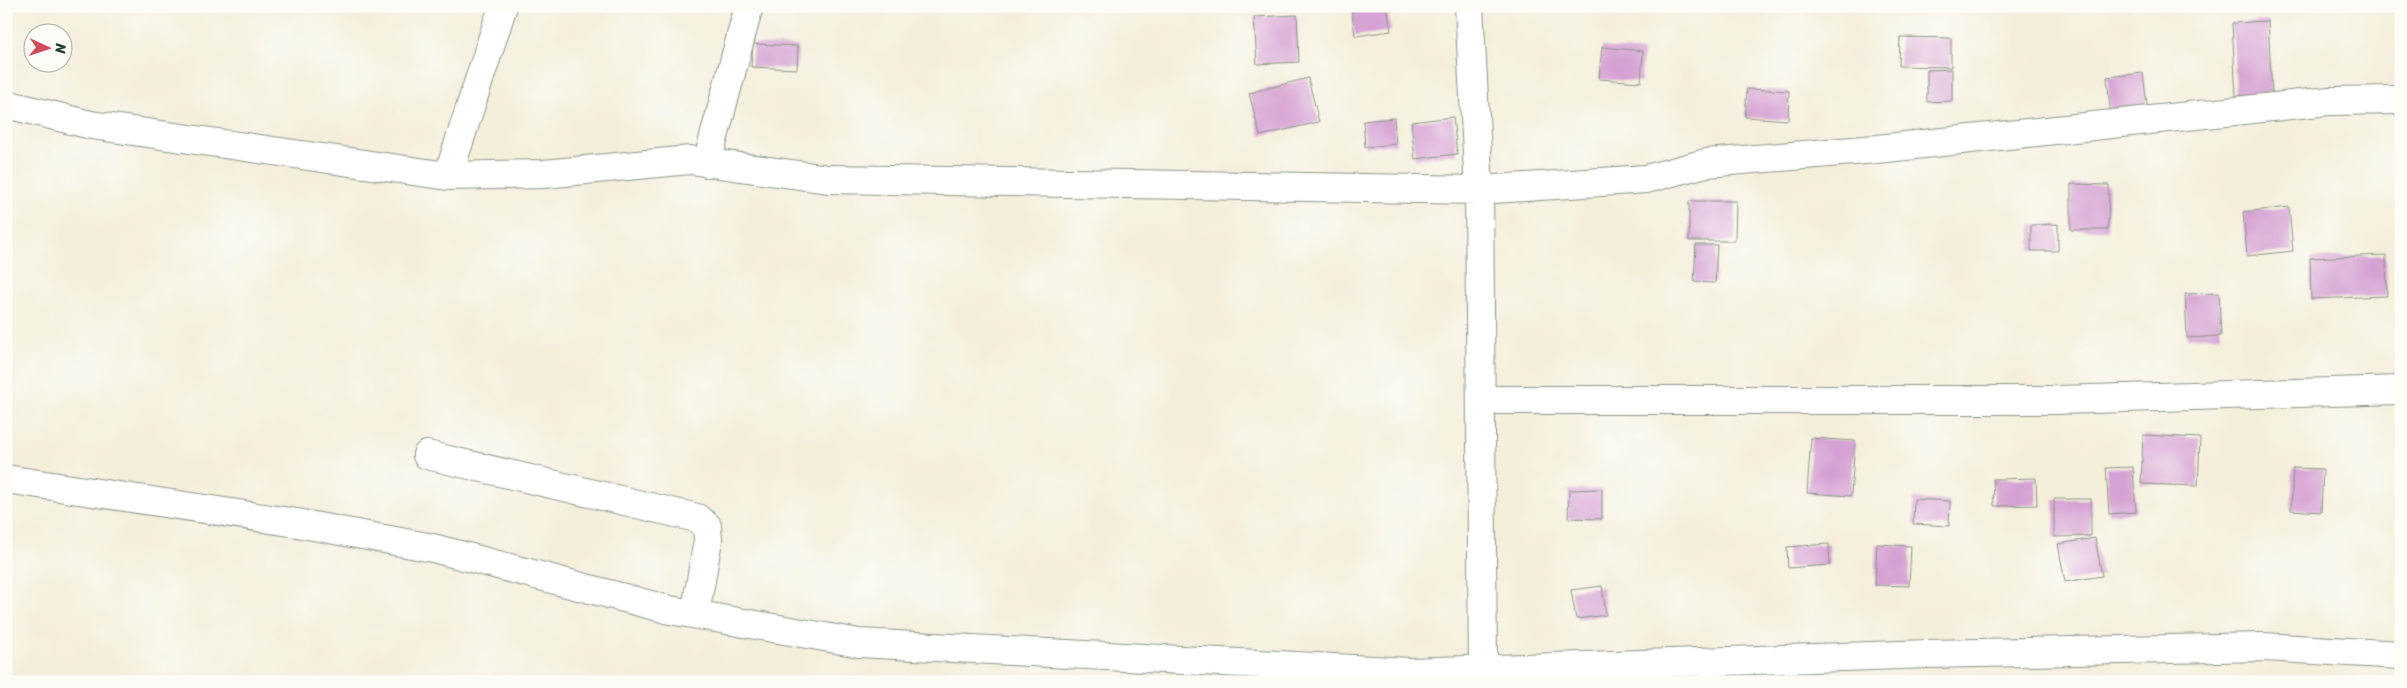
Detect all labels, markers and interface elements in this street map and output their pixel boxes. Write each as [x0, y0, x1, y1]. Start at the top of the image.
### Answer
north arrow [22, 22, 72, 72]
text: N [48, 42, 73, 54]

